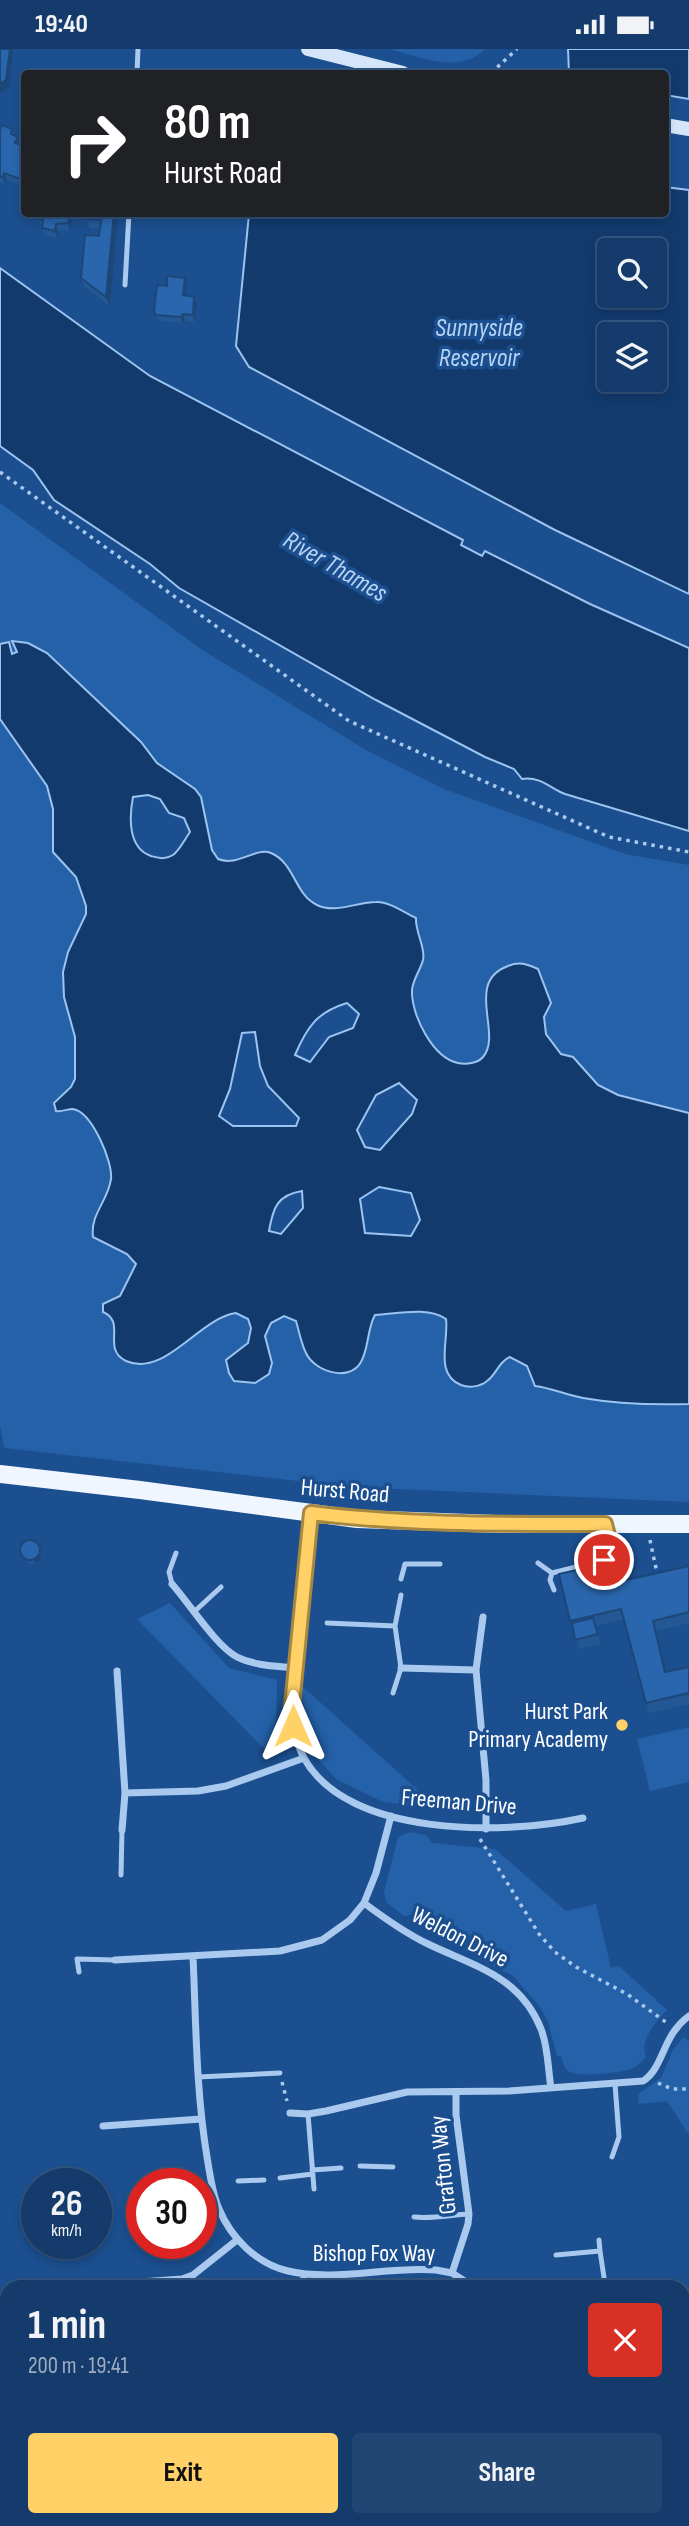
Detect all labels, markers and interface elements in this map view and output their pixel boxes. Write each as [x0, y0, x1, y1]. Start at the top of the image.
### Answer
text: 19:40 [35, 9, 88, 40]
text: 80 m [164, 94, 251, 153]
icon: right [49, 98, 140, 189]
text: Hurst Road [164, 154, 282, 193]
map controls [597, 238, 667, 392]
button: search [597, 238, 667, 308]
water label: Sunnyside Reservoir [435, 313, 523, 374]
button: layers [597, 322, 667, 392]
water label: River Thames [278, 525, 392, 609]
street label: Hurst Road [300, 1473, 390, 1509]
pin [574, 1530, 634, 1590]
icon: arrive [585, 1541, 623, 1579]
position arrow [256, 1689, 330, 1763]
place label: Hurst Park Primary Academy [468, 1697, 608, 1754]
marker: Hurst Park Primary Academy [614, 1717, 630, 1733]
street label: Freeman Drive [400, 1783, 518, 1821]
street label: Weldon Drive [407, 1900, 513, 1974]
street label: Grafton Way [423, 2114, 463, 2216]
speed limit sign: 30 [126, 2168, 217, 2259]
text: 26 [51, 2183, 82, 2226]
text: km/h [51, 2220, 82, 2241]
street label: Bishop Fox Way [313, 2239, 435, 2268]
text: 1 min [28, 2300, 106, 2351]
button: close [588, 2303, 662, 2377]
text: 200 m · 19:41 [28, 2352, 129, 2380]
button: Exit [28, 2433, 338, 2513]
button: Share [352, 2433, 662, 2513]

